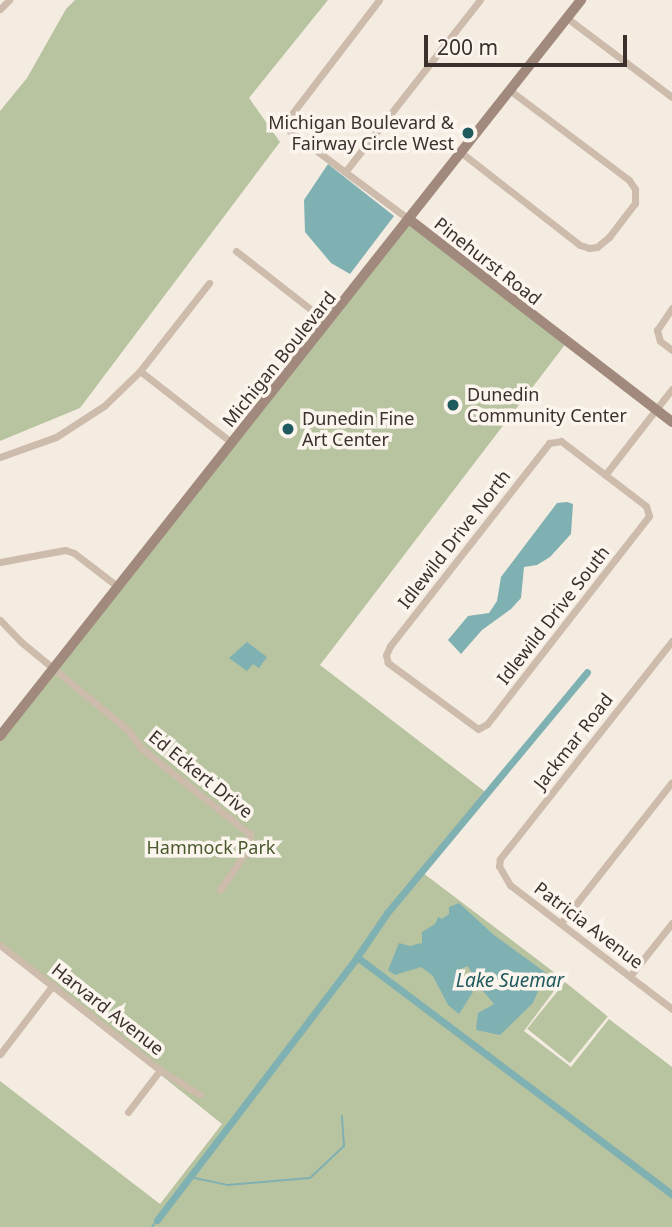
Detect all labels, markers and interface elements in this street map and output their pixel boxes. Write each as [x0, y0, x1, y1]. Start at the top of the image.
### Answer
scale bar [427, 21, 630, 65]
text: 200 m [437, 33, 498, 61]
place label: Michigan Boulevard & Fairway Circle West [268, 112, 454, 154]
marker: Michigan Boulevard & Fairway Circle West [460, 125, 476, 141]
street label: Pinehurst Road [430, 213, 546, 309]
street label: Michigan Boulevard [218, 287, 340, 431]
place label: Dunedin Community Center [467, 384, 627, 426]
marker: Dunedin Community Center [445, 397, 461, 413]
place label: Dunedin Fine Art Center [302, 408, 414, 450]
marker: Dunedin Fine Art Center [280, 421, 296, 437]
street label: Idlewild Drive North [393, 466, 515, 612]
street label: Idlewild Drive South [492, 542, 614, 688]
street label: Jackmar Road [529, 689, 617, 793]
street label: Ed Eckert Drive [145, 726, 257, 822]
park label: Hammock Park [147, 836, 275, 858]
street label: Patricia Avenue [530, 877, 648, 973]
street label: Harvard Avenue [48, 959, 168, 1059]
water label: Lake Suemar [456, 970, 564, 992]

